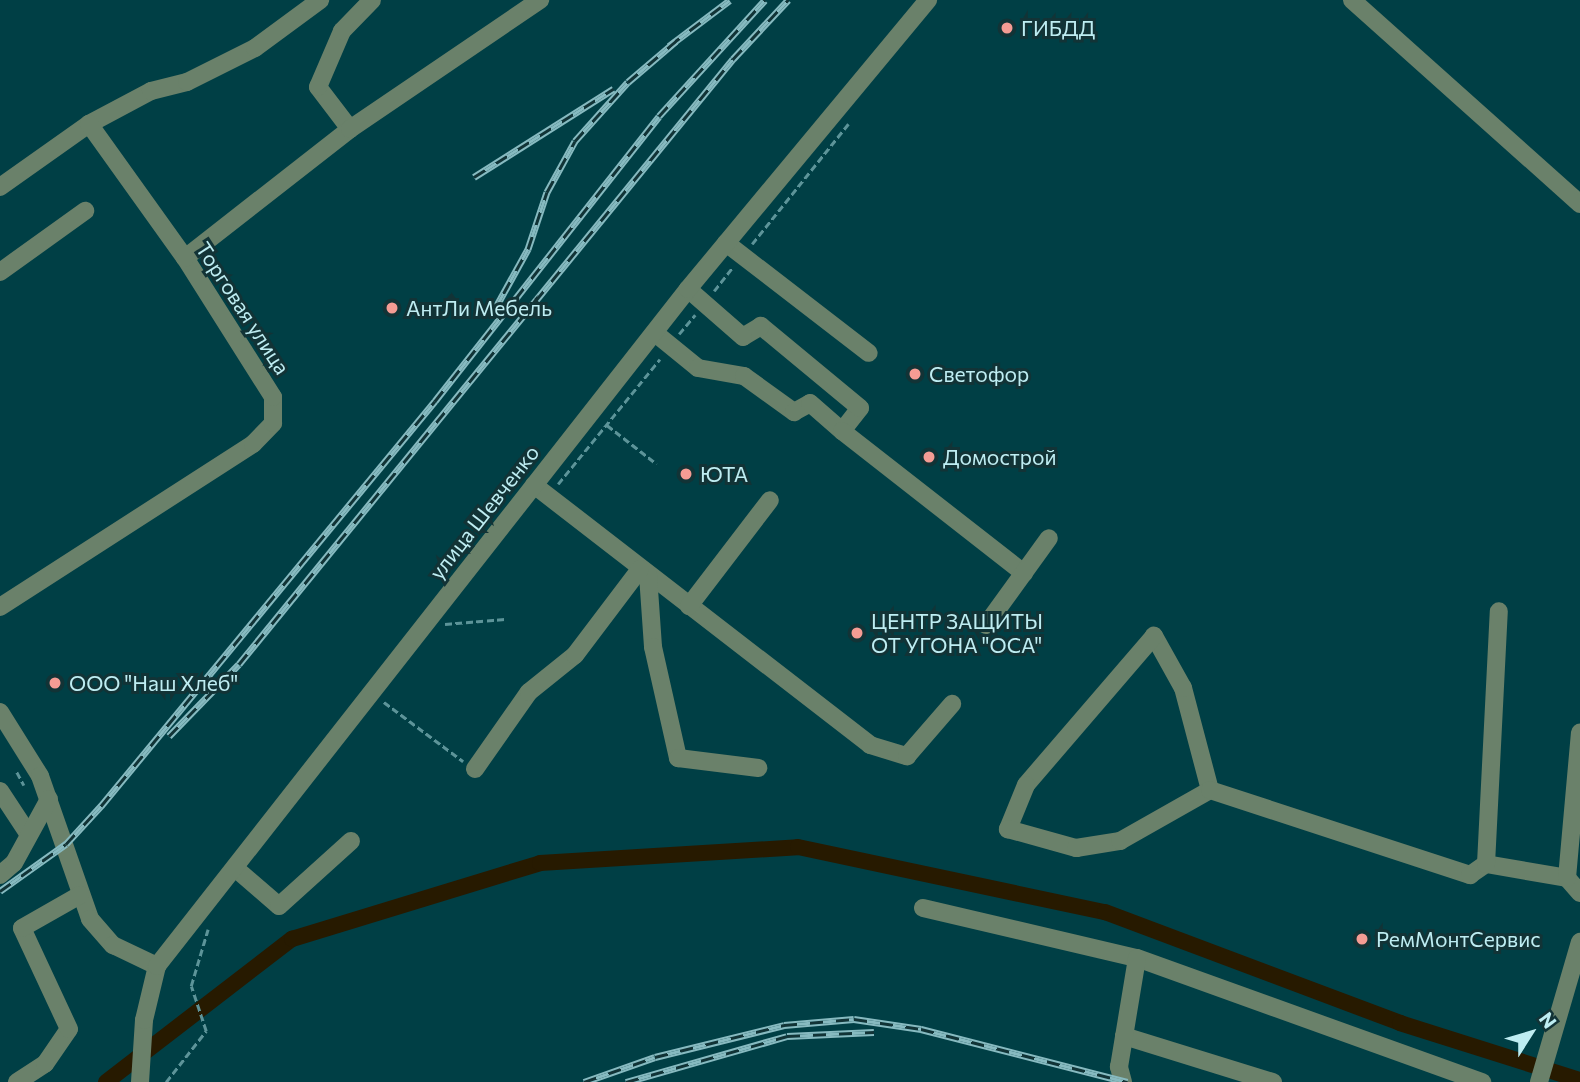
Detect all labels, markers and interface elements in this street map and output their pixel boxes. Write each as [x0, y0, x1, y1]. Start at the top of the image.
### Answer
place label: ГИБДД [1021, 15, 1095, 41]
marker: ГИБДД [999, 20, 1015, 36]
street label: Торговая улица [191, 237, 295, 379]
place label: АнтЛи Мебель [406, 295, 552, 321]
marker: АнтЛи Мебель [384, 300, 400, 316]
place label: Светофор [929, 361, 1029, 387]
marker: Светофор [907, 366, 923, 382]
street label: улица Шевченко [424, 440, 544, 584]
place label: Домострой [943, 444, 1057, 470]
marker: Домострой [921, 449, 937, 465]
place label: ЮТА [700, 461, 748, 487]
marker: ЮТА [678, 466, 694, 482]
place label: ЦЕНТР ЗАЩИТЫ ОТ УГОНА "ОСА" [871, 608, 1043, 658]
marker: ЦЕНТР ЗАЩИТЫ ОТ УГОНА "ОСА" [849, 625, 865, 641]
place label: ООО "Наш Хлеб" [69, 670, 238, 696]
marker: ООО "Наш Хлеб" [47, 675, 63, 691]
place label: РемМонтСервис [1376, 926, 1541, 952]
marker: РемМонтСервис [1354, 931, 1370, 947]
north arrow [1496, 998, 1566, 1068]
text: N [1535, 1007, 1562, 1033]

